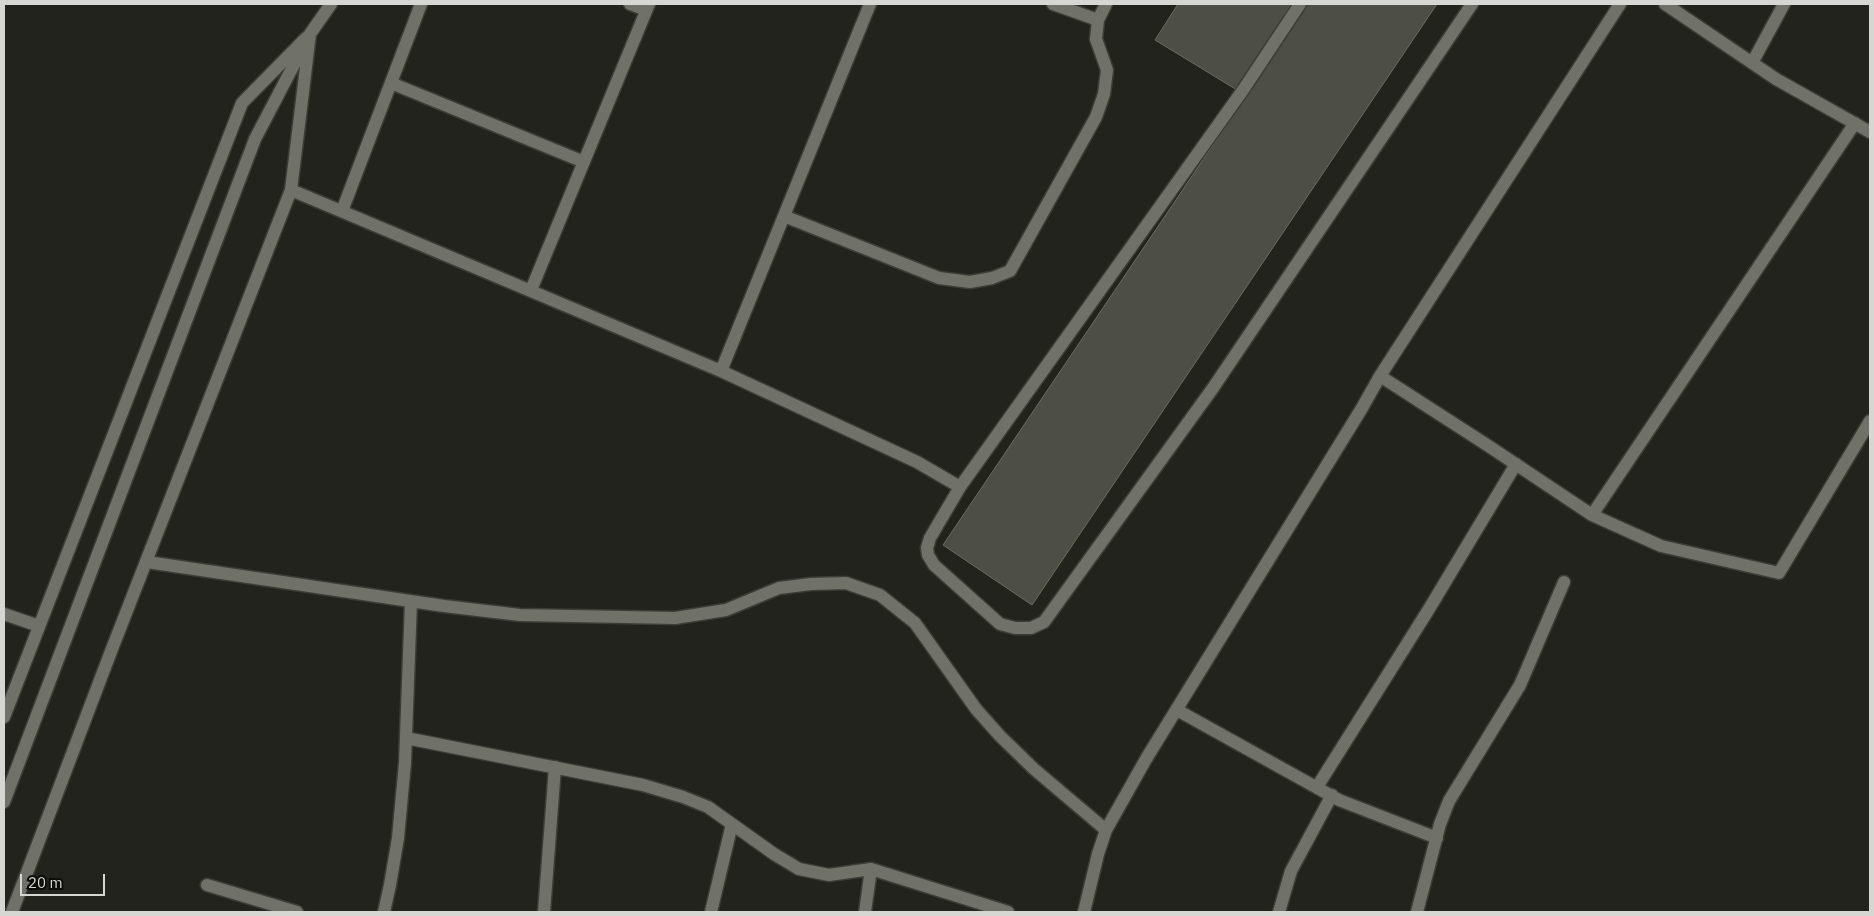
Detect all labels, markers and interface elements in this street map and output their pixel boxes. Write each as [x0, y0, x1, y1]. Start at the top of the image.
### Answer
scale bar [22, 864, 108, 896]
text: 20 m [28, 873, 63, 892]

